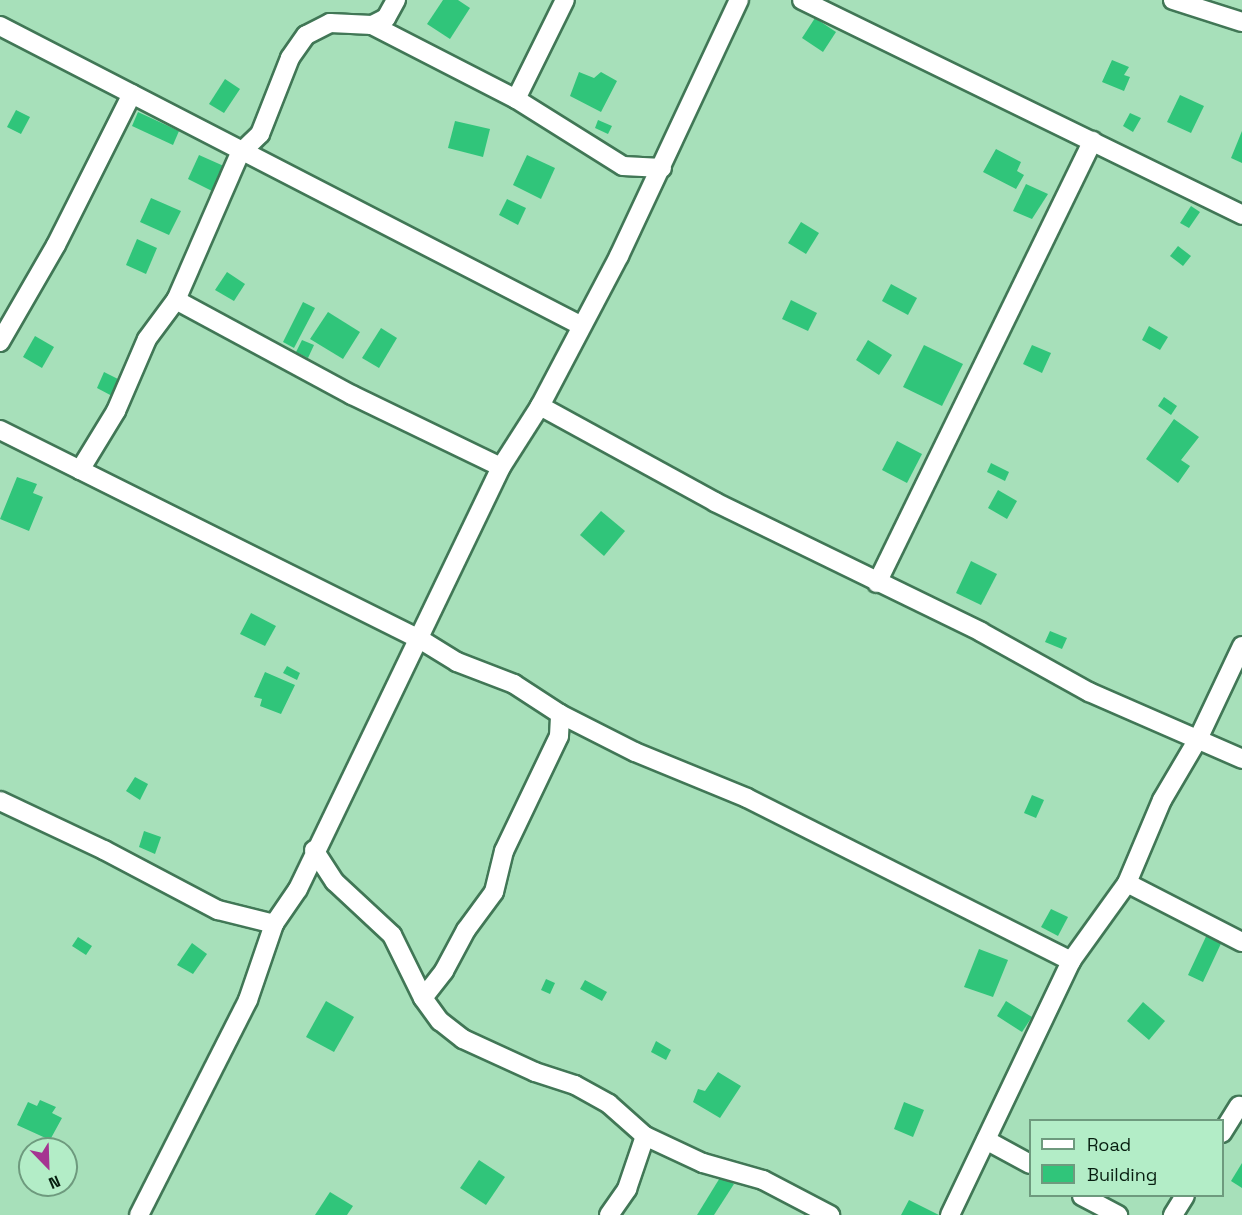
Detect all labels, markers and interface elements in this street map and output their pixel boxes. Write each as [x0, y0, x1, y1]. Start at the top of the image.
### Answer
legend [1029, 1119, 1224, 1197]
text: Road [1087, 1133, 1131, 1156]
north arrow [18, 1137, 78, 1197]
text: Building [1087, 1163, 1157, 1186]
text: N [45, 1170, 63, 1194]

